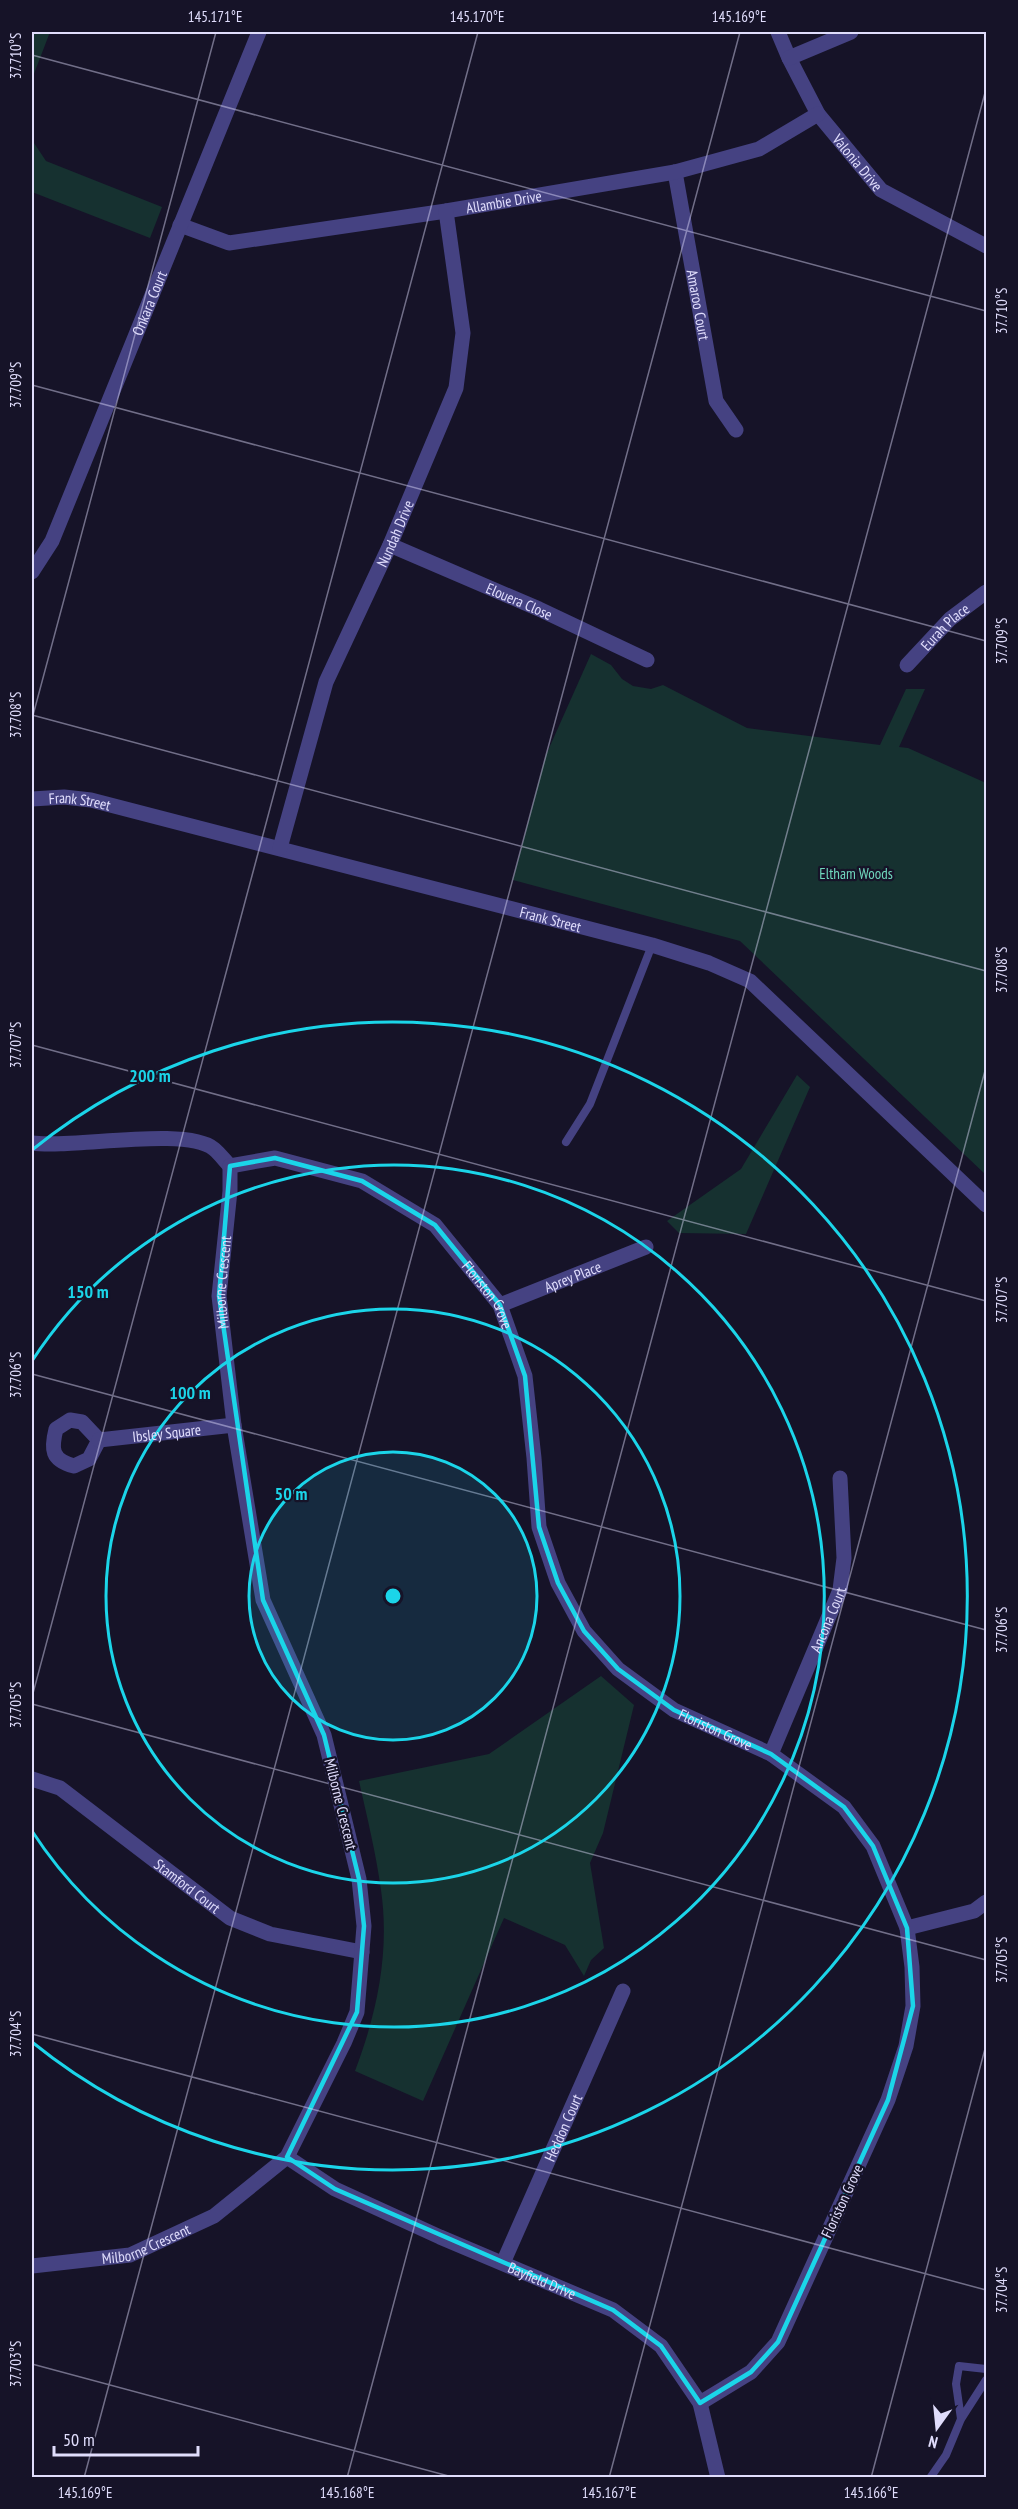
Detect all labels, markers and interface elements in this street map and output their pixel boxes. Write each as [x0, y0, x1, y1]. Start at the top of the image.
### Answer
text: 145.171°E [188, 7, 242, 26]
text: 145.170°E [450, 7, 504, 26]
text: 145.169°E [712, 7, 766, 26]
text: 37.710°S [6, 33, 25, 79]
street label: Valonia Drive [828, 129, 887, 195]
street label: Allambie Drive [464, 185, 543, 217]
street label: Onkara Court [127, 268, 170, 338]
street label: Amaroo Court [683, 268, 714, 342]
text: 37.710°S [992, 288, 1011, 334]
text: 37.709°S [6, 362, 25, 408]
street label: Nundah Drive [372, 497, 417, 570]
street label: Elouera Close [483, 578, 556, 624]
street label: Eurah Place [916, 599, 973, 654]
text: 37.709°S [992, 618, 1011, 664]
text: 37.708°S [6, 692, 25, 738]
street label: Frank Street [48, 787, 113, 814]
park label: Eltham Woods [819, 864, 893, 883]
street label: Frank Street [518, 902, 583, 936]
text: 37.708°S [992, 947, 1011, 993]
text: 37.707°S [6, 1022, 25, 1068]
text: 200 m [129, 1064, 171, 1087]
street label: Milborne Crescent [209, 1235, 235, 1330]
street label: Aprey Place [541, 1256, 604, 1296]
street label: Floriston Grove [458, 1257, 517, 1331]
text: 37.707°S [992, 1277, 1011, 1323]
text: 150 m [67, 1280, 109, 1303]
text: 37.706°S [6, 1352, 25, 1398]
text: 100 m [169, 1381, 211, 1404]
street label: Ibsley Square [131, 1419, 202, 1446]
text: 50 m [275, 1482, 307, 1505]
centre of rings [383, 1586, 403, 1606]
street label: Ancona Court [805, 1586, 850, 1655]
text: 37.706°S [992, 1607, 1011, 1653]
text: 37.705°S [6, 1682, 25, 1728]
street label: Floriston Grove [676, 1704, 756, 1754]
street label: Milborne Crescent [320, 1756, 362, 1852]
street label: Stamford Court [151, 1854, 225, 1917]
text: 37.705°S [992, 1937, 1011, 1983]
text: 37.704°S [6, 2011, 25, 2057]
street label: Heddon Court [540, 2091, 586, 2164]
street label: Floriston Grove [817, 2161, 867, 2241]
street label: Milborne Crescent [101, 2219, 193, 2268]
street label: Bayfield Drive [505, 2257, 579, 2303]
text: 37.704°S [992, 2267, 1011, 2313]
text: 37.703°S [6, 2341, 25, 2387]
north arrow [907, 2398, 967, 2458]
scale bar [54, 2419, 198, 2457]
text: 50 m [63, 2428, 95, 2451]
text: N [926, 2432, 940, 2453]
text: 145.169°E [58, 2483, 112, 2502]
text: 145.168°E [320, 2483, 374, 2502]
text: 145.167°E [582, 2483, 636, 2502]
text: 145.166°E [844, 2483, 898, 2502]

